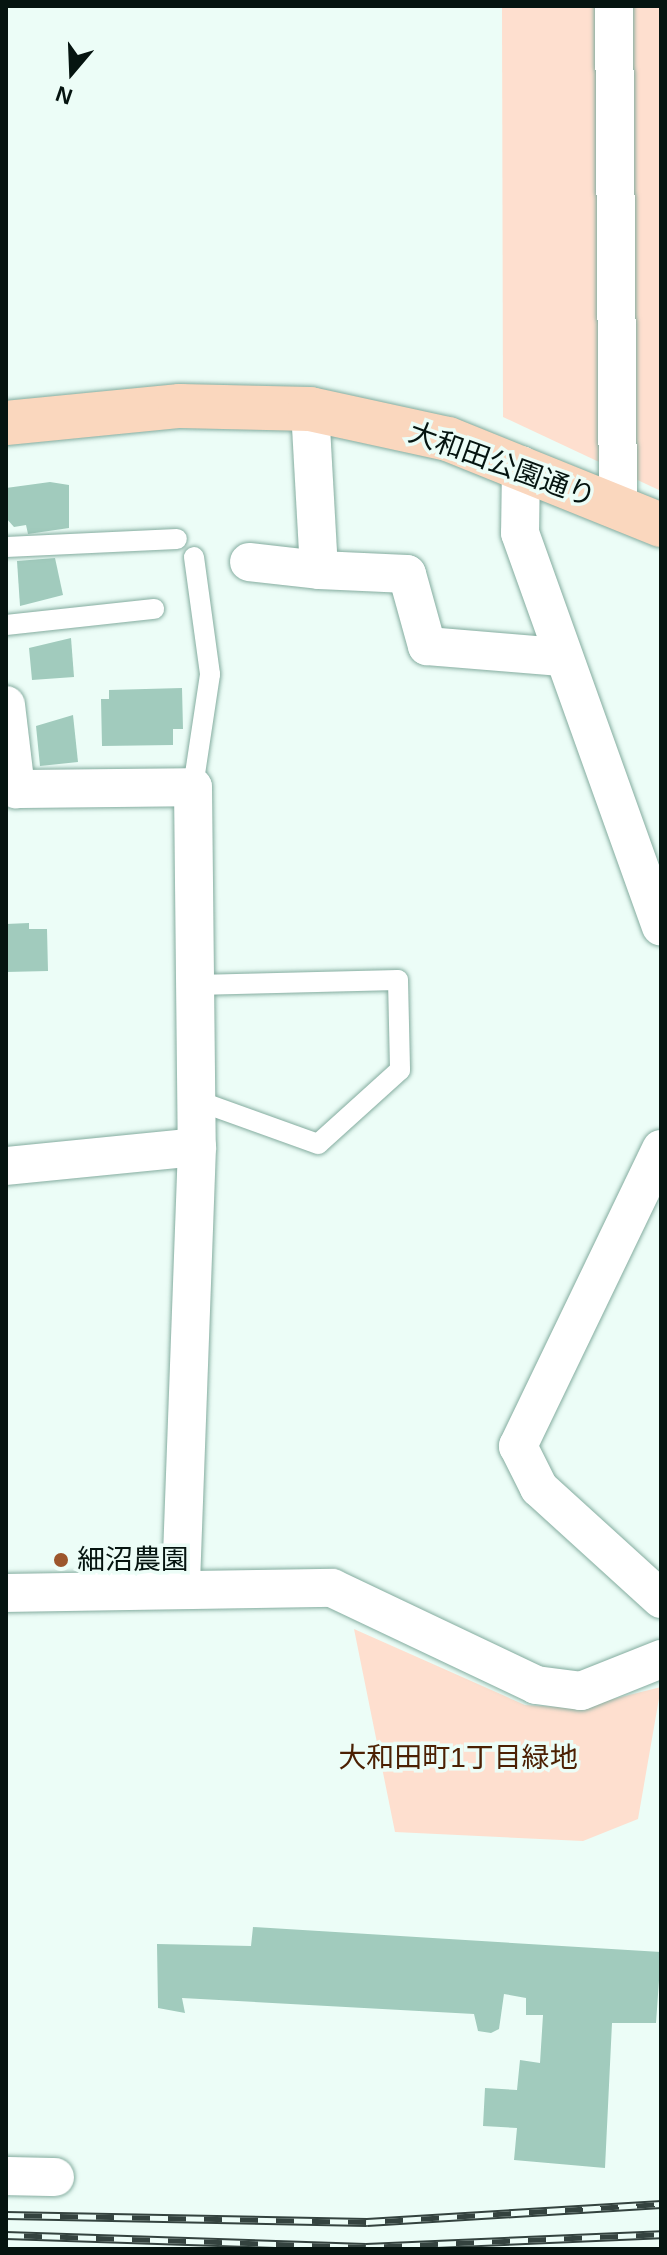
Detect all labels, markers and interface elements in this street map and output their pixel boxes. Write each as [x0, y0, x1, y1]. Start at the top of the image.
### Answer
north arrow [32, 32, 112, 112]
text: N [52, 81, 76, 110]
street label: 大和田公園通り [404, 416, 600, 514]
place label: 細沼農園 [77, 1543, 189, 1577]
marker: 細沼農園 [52, 1551, 70, 1569]
park label: 大和田町1丁目緑地 [338, 1741, 578, 1775]

